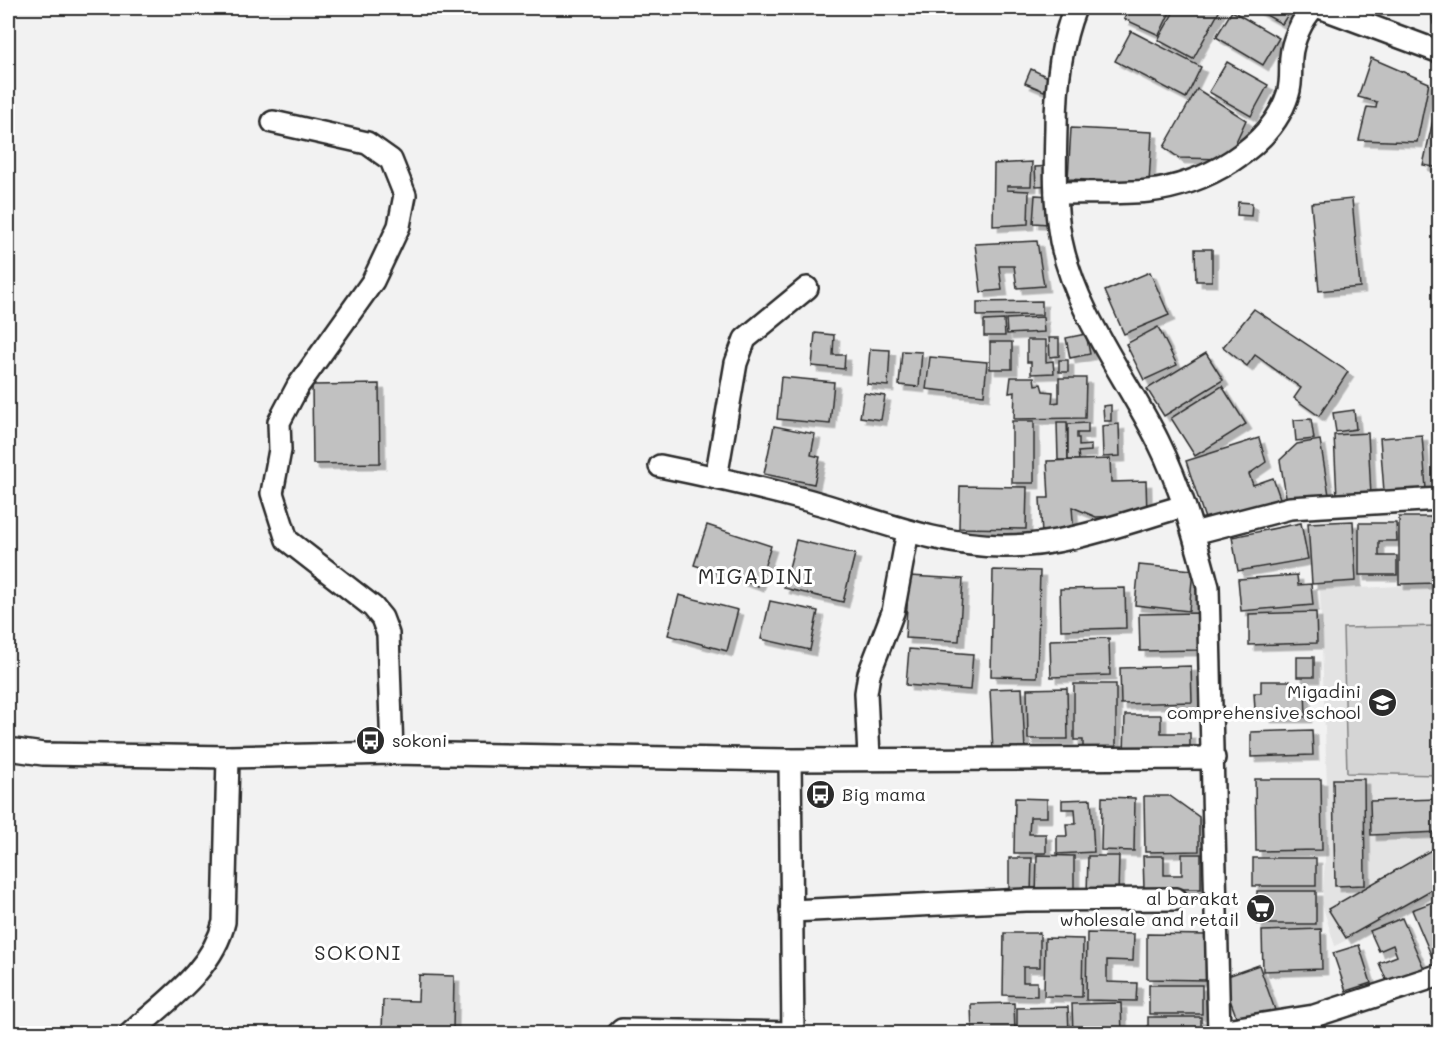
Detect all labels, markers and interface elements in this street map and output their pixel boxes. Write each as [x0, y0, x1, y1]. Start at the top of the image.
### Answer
district label: MIGADINI [698, 562, 814, 589]
place label: Migadini comprehensive school [1167, 679, 1361, 724]
school or university icon: Migadini comprehensive school [1366, 686, 1398, 718]
bus stop icon: sokoni [355, 725, 387, 757]
place label: sokoni [392, 728, 447, 752]
bus stop icon: Big mama [805, 779, 837, 811]
place label: Big mama [842, 782, 926, 806]
place label: al barakat wholesale and retail [1059, 886, 1239, 931]
supermarket icon: al barakat wholesale and retail [1244, 893, 1276, 925]
district label: SOKONI [314, 939, 402, 965]

